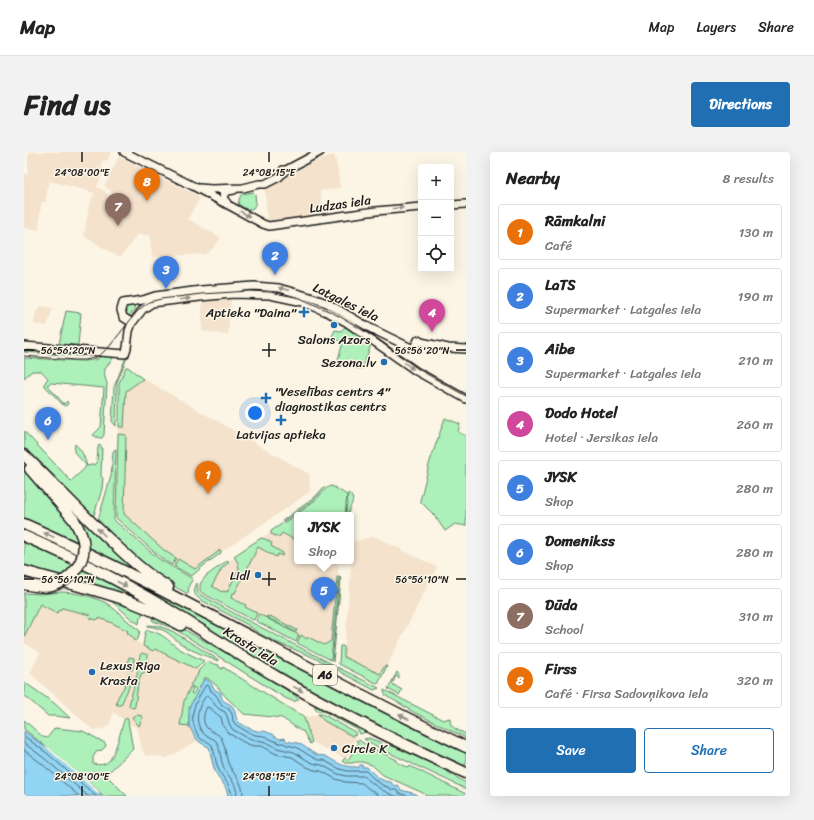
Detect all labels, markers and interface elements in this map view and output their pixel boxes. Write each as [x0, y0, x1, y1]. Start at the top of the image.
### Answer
text: Map [20, 11, 55, 44]
text: Map [649, 15, 674, 40]
text: Layers [696, 15, 736, 40]
text: Share [758, 15, 794, 40]
text: Find us [24, 80, 111, 129]
button: Directions [691, 82, 790, 127]
text: Nearby [506, 163, 560, 193]
text: 24°08'00"E [55, 164, 111, 182]
text: 24°08'15"E [243, 164, 297, 182]
map controls [418, 164, 454, 272]
button: + [418, 164, 454, 200]
text: 8 results [722, 167, 774, 190]
pin: 8 [134, 168, 160, 201]
street label: Ludzas iela [308, 188, 373, 220]
pin: 7 [105, 193, 131, 226]
button: − [418, 200, 454, 236]
one-way arrow [392, 205, 404, 212]
text: Rāmkalni [545, 208, 605, 234]
one-way arrow [239, 210, 251, 217]
text: 1 [517, 221, 523, 244]
text: 130 m [739, 221, 773, 244]
text: Café [545, 234, 572, 257]
button: locate [418, 236, 454, 272]
pin: 2 [262, 242, 288, 275]
pin: 3 [153, 256, 179, 289]
text: LaTS [545, 272, 575, 298]
street label: Latgales iela [309, 276, 383, 328]
text: 2 [516, 285, 524, 308]
text: 190 m [738, 285, 773, 308]
one-way arrow [278, 286, 290, 292]
one-way arrow [179, 295, 191, 302]
text: Supermarket · Latgales iela [545, 298, 701, 321]
pin: 4 [419, 299, 445, 332]
place label: Aptieka "Daina" [205, 301, 298, 324]
marker: Aptieka "Daina" [299, 307, 309, 317]
marker: Salons Azors [329, 320, 339, 330]
place label: Salons Azors [298, 328, 371, 351]
text: Aibe [545, 336, 575, 362]
text: 56°56'20"N [41, 342, 95, 360]
text: 56°56'20"N [395, 342, 449, 360]
text: 3 [516, 349, 524, 372]
text: 210 m [738, 349, 773, 372]
place label: Sezona.lv [321, 351, 377, 374]
marker: Sezona.lv [379, 357, 389, 367]
one-way arrow [404, 362, 414, 370]
text: Supermarket · Latgales iela [545, 362, 701, 385]
place label: "Veselības centrs 4" diagnostikas centrs [275, 380, 392, 418]
marker: "Veselības centrs 4" diagnostikas centrs [260, 392, 272, 404]
text: Dodo Hotel [545, 400, 618, 426]
your location [245, 403, 265, 423]
pin: 6 [35, 407, 61, 440]
text: 4 [516, 413, 524, 436]
text: 260 m [737, 413, 773, 436]
marker: Latvijas aptieka [276, 415, 286, 425]
place label: Latvijas aptieka [236, 423, 326, 446]
text: Hotel · Jersikas iela [545, 426, 658, 449]
pin: 1 [195, 461, 221, 494]
text: JYSK [545, 464, 576, 490]
text: 5 [516, 477, 524, 500]
text: 280 m [736, 477, 773, 500]
text: Shop [545, 490, 573, 513]
popup [294, 512, 354, 564]
text: JYSK [308, 514, 340, 540]
one-way arrow [96, 527, 106, 537]
text: Domenikss [545, 528, 615, 554]
one-way arrow [43, 532, 55, 538]
text: Shop [308, 540, 337, 563]
text: 6 [516, 541, 524, 564]
text: 280 m [736, 541, 773, 564]
text: Shop [545, 554, 573, 577]
place label: Lidl [230, 564, 250, 587]
marker: Lidl [253, 570, 263, 580]
text: 56°56'10"N [41, 571, 95, 589]
text: 56°56'10"N [395, 571, 449, 589]
pin: 5 [311, 577, 337, 610]
one-way arrow [116, 581, 128, 587]
text: Dūda [545, 592, 577, 618]
text: 7 [516, 605, 524, 628]
text: 310 m [739, 605, 773, 628]
text: School [545, 618, 583, 641]
street label: Krasta iela [219, 620, 284, 672]
place label: Lexus Riga Krasta [100, 654, 161, 692]
text: Firss [545, 656, 577, 682]
road number: A6 [313, 665, 337, 685]
marker: Lexus Riga Krasta [87, 667, 97, 677]
text: 8 [516, 669, 524, 692]
text: 320 m [737, 669, 773, 692]
text: Café · Firsa Sadovņikova iela [545, 682, 708, 705]
one-way arrow [292, 685, 304, 692]
one-way arrow [398, 714, 410, 720]
button: Save [506, 728, 636, 773]
button: Share [644, 728, 774, 773]
place label: Circle K [342, 737, 388, 760]
marker: Circle K [329, 743, 339, 753]
text: 24°08'00"E [55, 768, 111, 786]
text: 24°08'15"E [243, 768, 297, 786]

